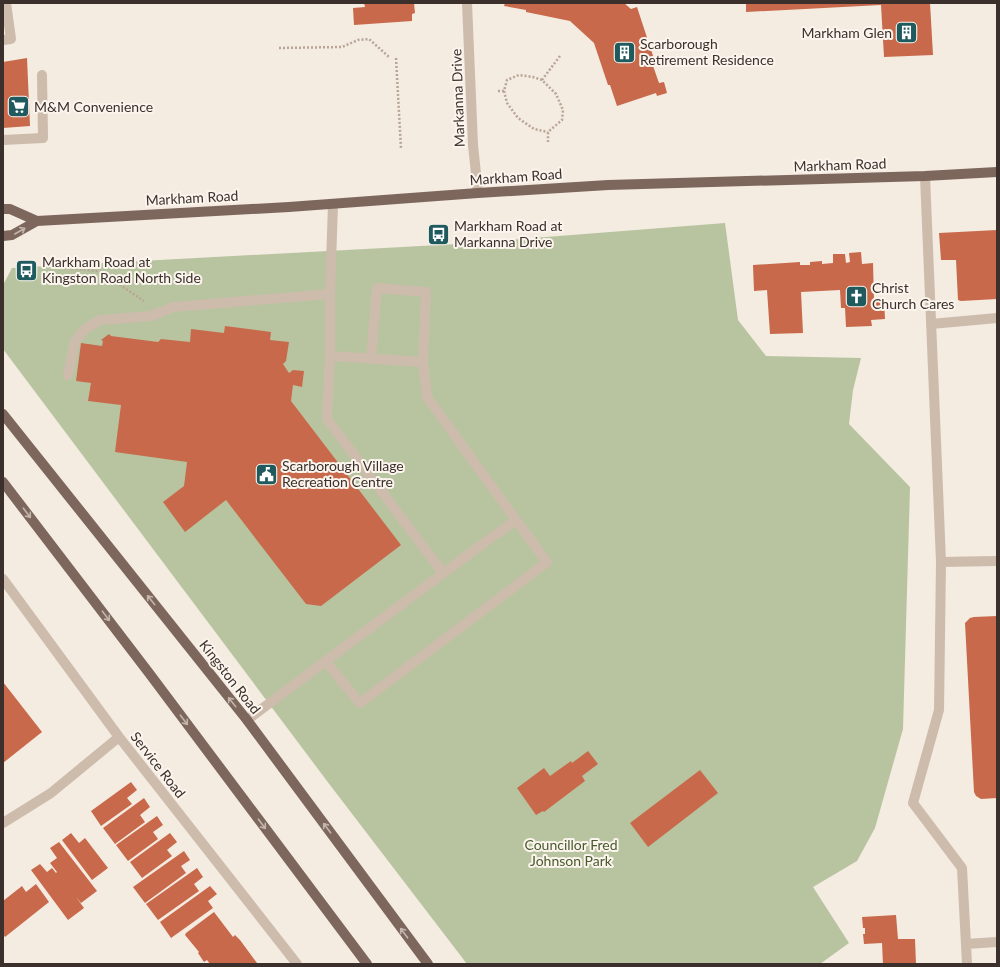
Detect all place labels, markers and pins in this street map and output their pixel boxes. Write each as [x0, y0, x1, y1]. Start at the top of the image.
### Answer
building icon: Markham Glen [894, 20, 920, 46]
place label: Markham Glen [802, 24, 892, 41]
place label: Scarborough Retirement Residence [640, 35, 774, 68]
building icon: Scarborough Retirement Residence [611, 39, 637, 65]
supermarket icon: M&M Convenience [6, 94, 32, 120]
place label: M&M Convenience [34, 98, 153, 115]
place label: Markham Road at Markanna Drive [454, 217, 562, 250]
bus stop icon: Markham Road at Markanna Drive [426, 221, 452, 247]
place label: Markham Road at Kingston Road North Side [42, 253, 201, 286]
bus stop icon: Markham Road at Kingston Road North Side [14, 257, 40, 283]
place label: Christ Church Cares [872, 279, 954, 312]
church icon: Christ Church Cares [844, 283, 870, 309]
place label: Scarborough Village Recreation Centre [282, 457, 404, 490]
public building icon: Scarborough Village Recreation Centre [253, 461, 279, 487]

